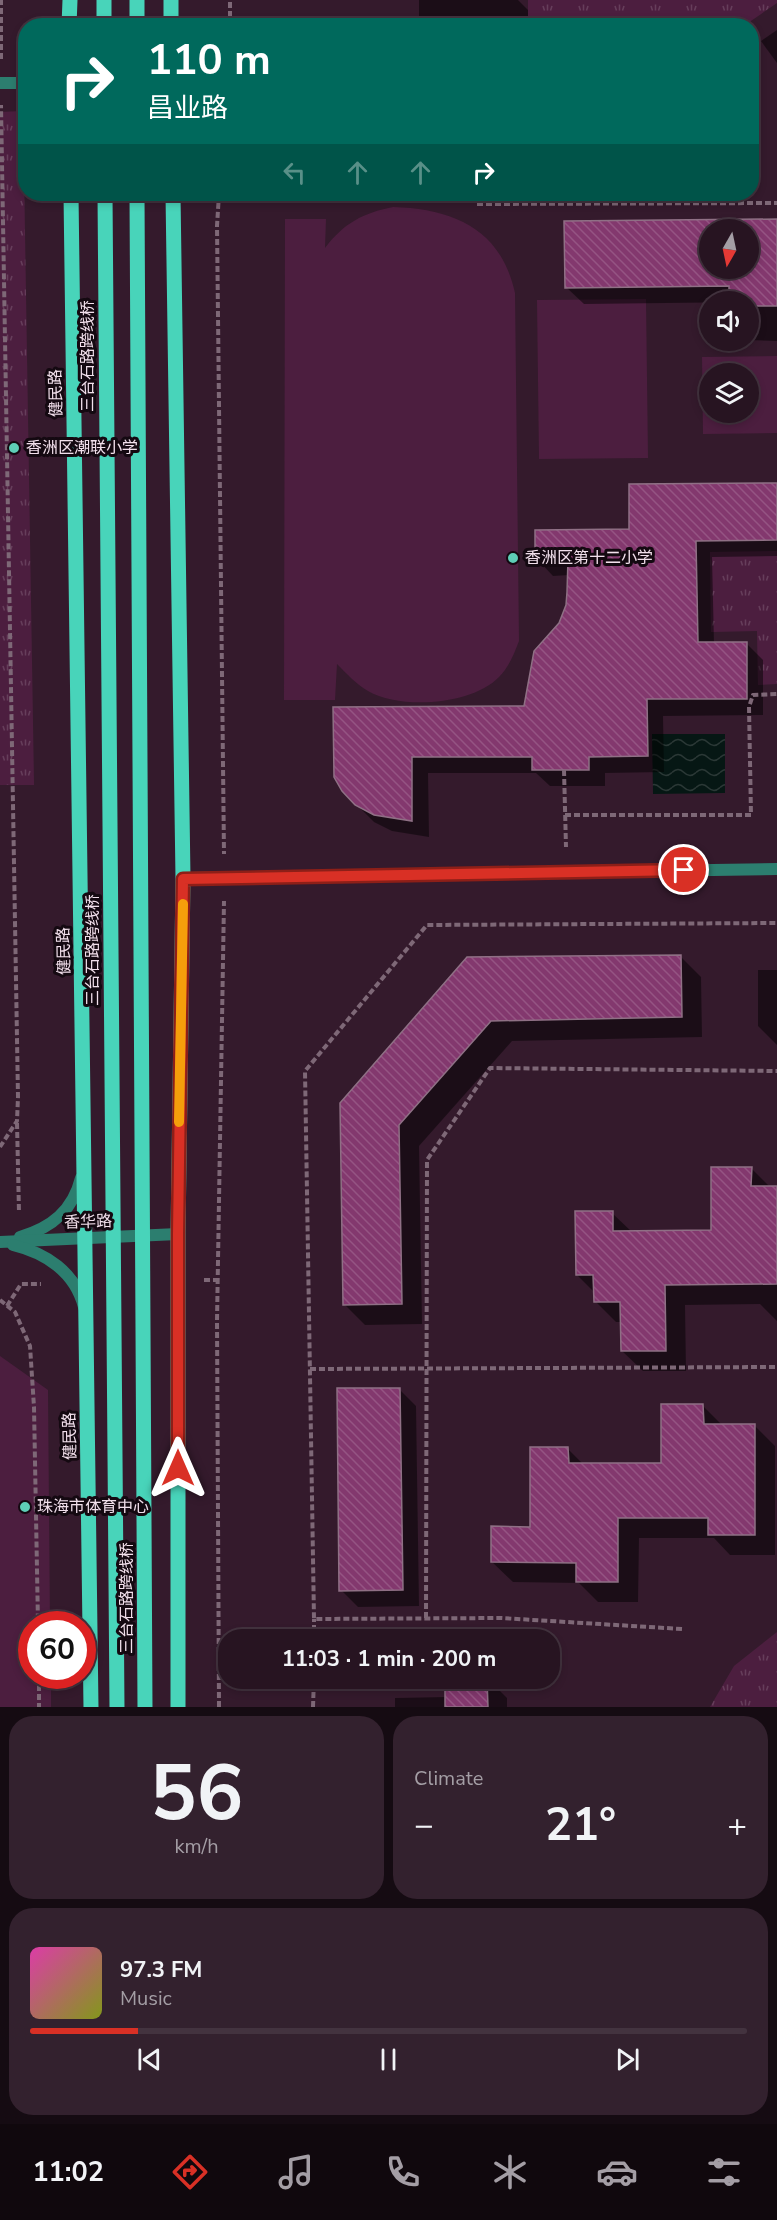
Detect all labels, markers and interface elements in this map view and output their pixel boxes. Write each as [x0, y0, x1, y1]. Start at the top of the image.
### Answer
text: 110 m [147, 32, 271, 89]
icon: right [48, 42, 126, 120]
text: 昌业路 [147, 90, 228, 127]
icon: left [278, 156, 311, 189]
icon: ahead [341, 156, 374, 189]
icon: ahead [404, 156, 437, 189]
icon: right [467, 156, 500, 189]
north arrow [699, 219, 759, 279]
map controls [699, 219, 759, 423]
button: sound [699, 291, 759, 351]
street label: 三台石路跨线桥 [77, 300, 99, 412]
button: layers [699, 363, 759, 423]
street label: 健民路 [45, 369, 67, 417]
place label: 香洲区潮联小学 [26, 437, 138, 459]
marker: 香洲区潮联小学 [7, 441, 21, 455]
place label: 香洲区第十二小学 [525, 547, 653, 569]
marker: 香洲区第十二小学 [506, 551, 520, 565]
pin [658, 844, 709, 895]
icon: arrive [667, 853, 700, 886]
street label: 三台石路跨线桥 [82, 894, 104, 1006]
street label: 健民路 [53, 927, 75, 975]
street label: 香华路 [64, 1210, 112, 1234]
street label: 健民路 [59, 1412, 81, 1460]
position arrow [146, 1436, 210, 1500]
place label: 珠海市体育中心 [37, 1496, 149, 1518]
marker: 珠海市体育中心 [18, 1500, 32, 1514]
street label: 三台石路跨线桥 [116, 1542, 138, 1654]
speed limit sign: 60 [18, 1611, 96, 1689]
text: 11:03 · 1 min · 200 m [282, 1644, 496, 1674]
text: 56 [150, 1740, 243, 1847]
text: Climate [414, 1765, 483, 1792]
text: 21° [545, 1795, 616, 1856]
text: − [414, 1803, 434, 1848]
text: + [727, 1803, 747, 1848]
text: km/h [174, 1833, 219, 1860]
text: 97.3 FM [120, 1955, 202, 1985]
text: Music [120, 1985, 172, 2012]
icon: previous [133, 2043, 166, 2076]
icon: pause [372, 2043, 405, 2076]
icon: next [611, 2043, 644, 2076]
icon: directions [169, 2151, 211, 2193]
icon: music [275, 2151, 317, 2193]
icon: phone [382, 2151, 424, 2193]
icon: climate [489, 2151, 531, 2193]
icon: car [596, 2151, 638, 2193]
icon: filters [703, 2151, 745, 2193]
text: 11:02 [32, 2154, 104, 2191]

